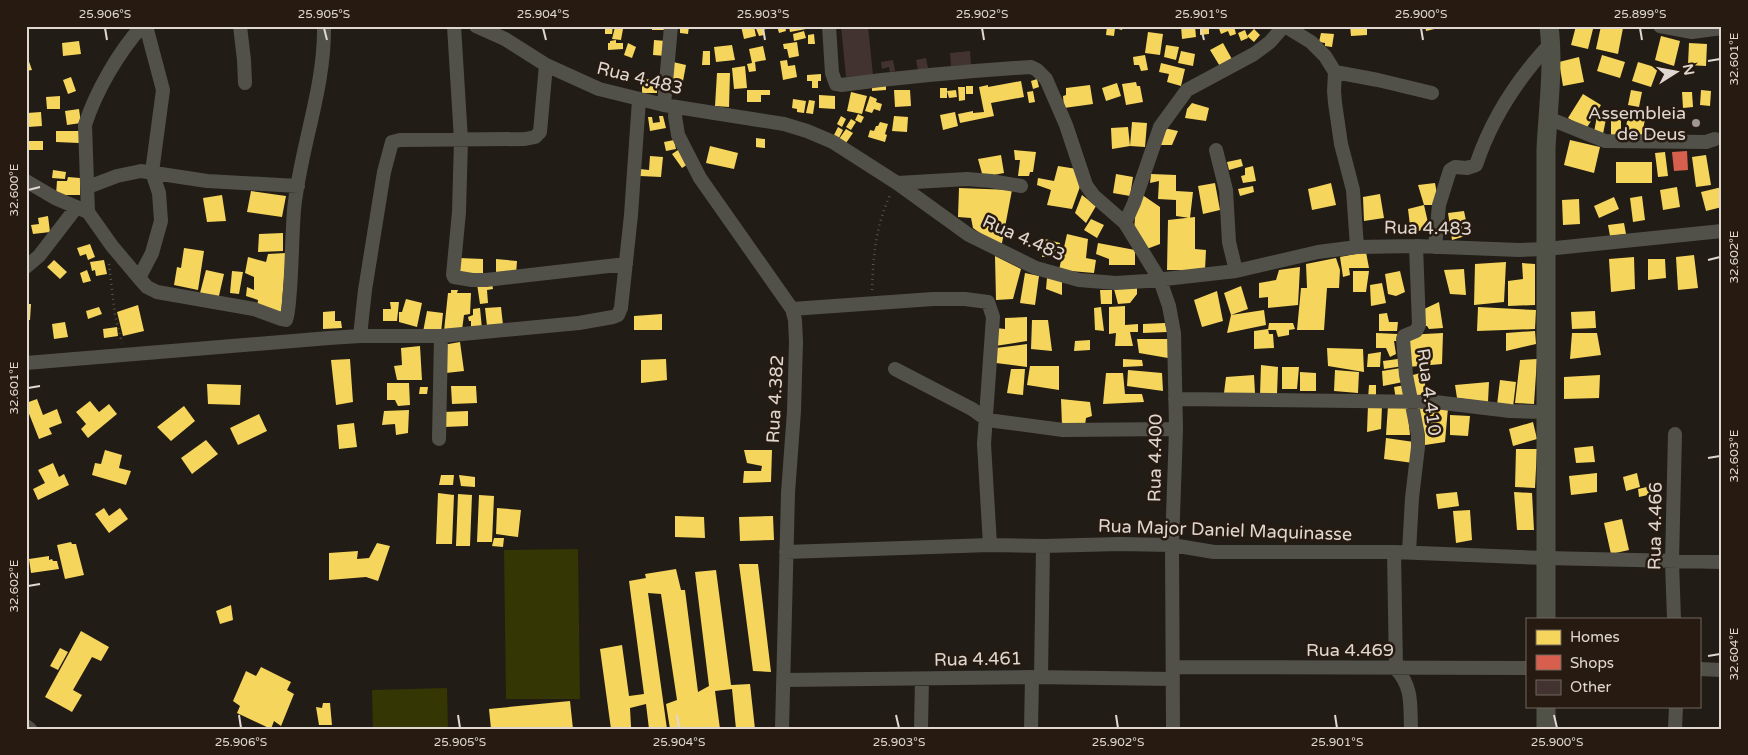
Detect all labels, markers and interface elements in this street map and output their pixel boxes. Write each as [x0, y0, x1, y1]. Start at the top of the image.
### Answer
text: 25.906°S [79, 7, 131, 21]
text: 25.905°S [298, 7, 350, 21]
text: 25.904°S [517, 7, 569, 21]
text: 25.903°S [737, 7, 789, 21]
text: 25.902°S [956, 7, 1008, 21]
text: 25.901°S [1175, 7, 1227, 21]
text: 25.900°S [1395, 7, 1447, 21]
text: 25.899°S [1614, 7, 1666, 21]
text: 32.601°E [1727, 32, 1741, 86]
north arrow [1650, 48, 1700, 98]
street label: Rua 4.483 [595, 57, 685, 99]
text: N [1679, 62, 1698, 77]
place label: Assembleia de Deus [1588, 102, 1686, 145]
marker: Assembleia de Deus [1690, 117, 1702, 129]
text: 32.600°E [7, 163, 21, 217]
street label: Rua 4.483 [979, 210, 1069, 266]
street label: Rua 4.483 [1384, 216, 1472, 240]
text: 32.602°E [1727, 230, 1741, 284]
street label: Rua 4.410 [1412, 347, 1446, 437]
street label: Rua 4.382 [762, 354, 788, 444]
text: 32.601°E [7, 361, 21, 415]
street label: Rua 4.400 [1143, 414, 1167, 502]
text: 32.603°E [1727, 429, 1741, 483]
street label: Rua 4.466 [1643, 482, 1667, 570]
street label: Rua Major Daniel Maquinasse [1098, 515, 1352, 545]
text: 32.602°E [7, 559, 21, 613]
legend [1526, 618, 1700, 708]
text: 32.604°E [1727, 627, 1741, 681]
text: Homes [1570, 628, 1620, 646]
street label: Rua 4.469 [1306, 639, 1394, 661]
street label: Rua 4.461 [934, 647, 1022, 671]
text: Shops [1570, 654, 1614, 672]
text: Other [1570, 678, 1612, 696]
text: 25.906°S [215, 735, 267, 749]
text: 25.905°S [434, 735, 486, 749]
text: 25.904°S [653, 735, 705, 749]
text: 25.903°S [873, 735, 925, 749]
text: 25.902°S [1092, 735, 1144, 749]
text: 25.901°S [1311, 735, 1363, 749]
text: 25.900°S [1531, 735, 1583, 749]

